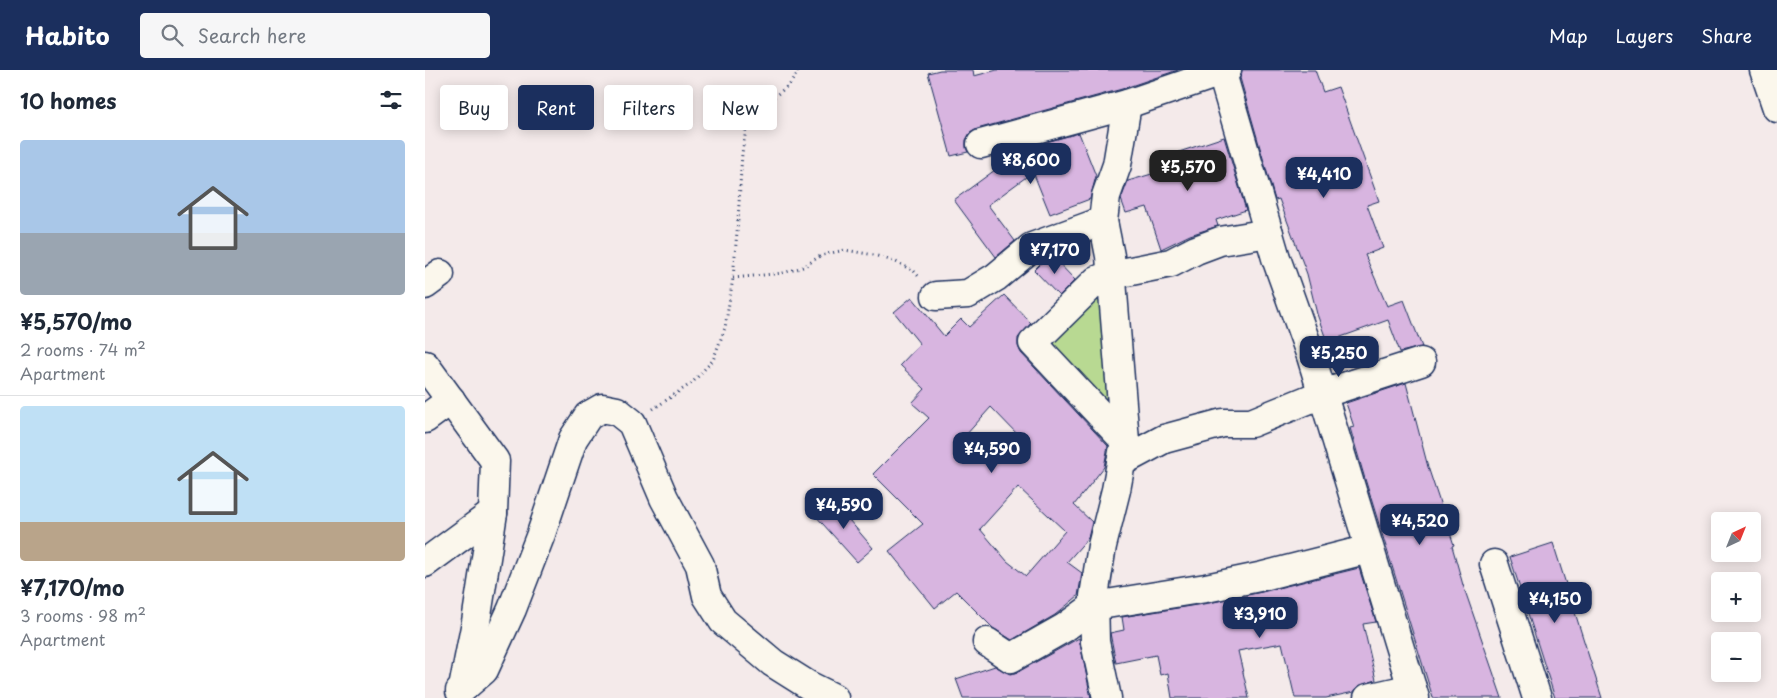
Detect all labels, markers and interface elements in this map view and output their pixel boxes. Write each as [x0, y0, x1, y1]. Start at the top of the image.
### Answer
search box [140, 13, 490, 58]
text: Habito [25, 17, 110, 53]
icon: search [158, 21, 186, 49]
text: Search here [198, 21, 306, 49]
text: Map [1549, 22, 1588, 49]
text: Layers [1616, 22, 1673, 49]
text: Share [1701, 22, 1752, 49]
text: 10 homes [20, 84, 117, 116]
chip: Buy [440, 85, 508, 130]
chip: Rent [518, 85, 594, 130]
chip: Filters [604, 85, 693, 130]
chip: New [703, 85, 777, 130]
icon: filters [377, 86, 405, 114]
pin: ¥8,600 [990, 142, 1072, 185]
text: ¥8,600 [1002, 147, 1060, 171]
pin: ¥5,570 [1147, 150, 1229, 192]
text: ¥5,570 [1160, 154, 1216, 178]
pin: ¥4,410 [1283, 156, 1365, 199]
text: ¥4,410 [1297, 161, 1351, 185]
icon: home [168, 173, 258, 263]
pin: ¥7,170 [1014, 232, 1096, 275]
text: ¥7,170 [1030, 237, 1080, 261]
text: ¥5,570/mo [20, 305, 132, 337]
pin: ¥5,250 [1298, 336, 1380, 378]
text: 2 rooms · 74 m² [20, 337, 146, 361]
text: ¥5,250 [1311, 340, 1367, 364]
text: Apartment [20, 361, 105, 385]
pin: ¥4,590 [951, 432, 1033, 474]
text: ¥4,590 [964, 436, 1020, 460]
icon: home [168, 438, 258, 528]
pin: ¥4,590 [803, 488, 885, 530]
text: ¥4,590 [816, 492, 872, 516]
pin: ¥4,520 [1379, 504, 1461, 546]
text: ¥4,520 [1391, 508, 1449, 532]
north arrow [1711, 512, 1761, 562]
map controls [1711, 512, 1761, 682]
text: ¥7,170/mo [20, 571, 124, 603]
button: + [1711, 572, 1761, 622]
pin: ¥4,150 [1514, 582, 1596, 624]
text: ¥4,150 [1529, 586, 1581, 610]
pin: ¥3,910 [1219, 596, 1301, 639]
text: ¥3,910 [1234, 601, 1286, 625]
text: 3 rooms · 98 m² [20, 603, 146, 627]
text: Apartment [20, 627, 105, 651]
button: − [1711, 632, 1761, 682]

